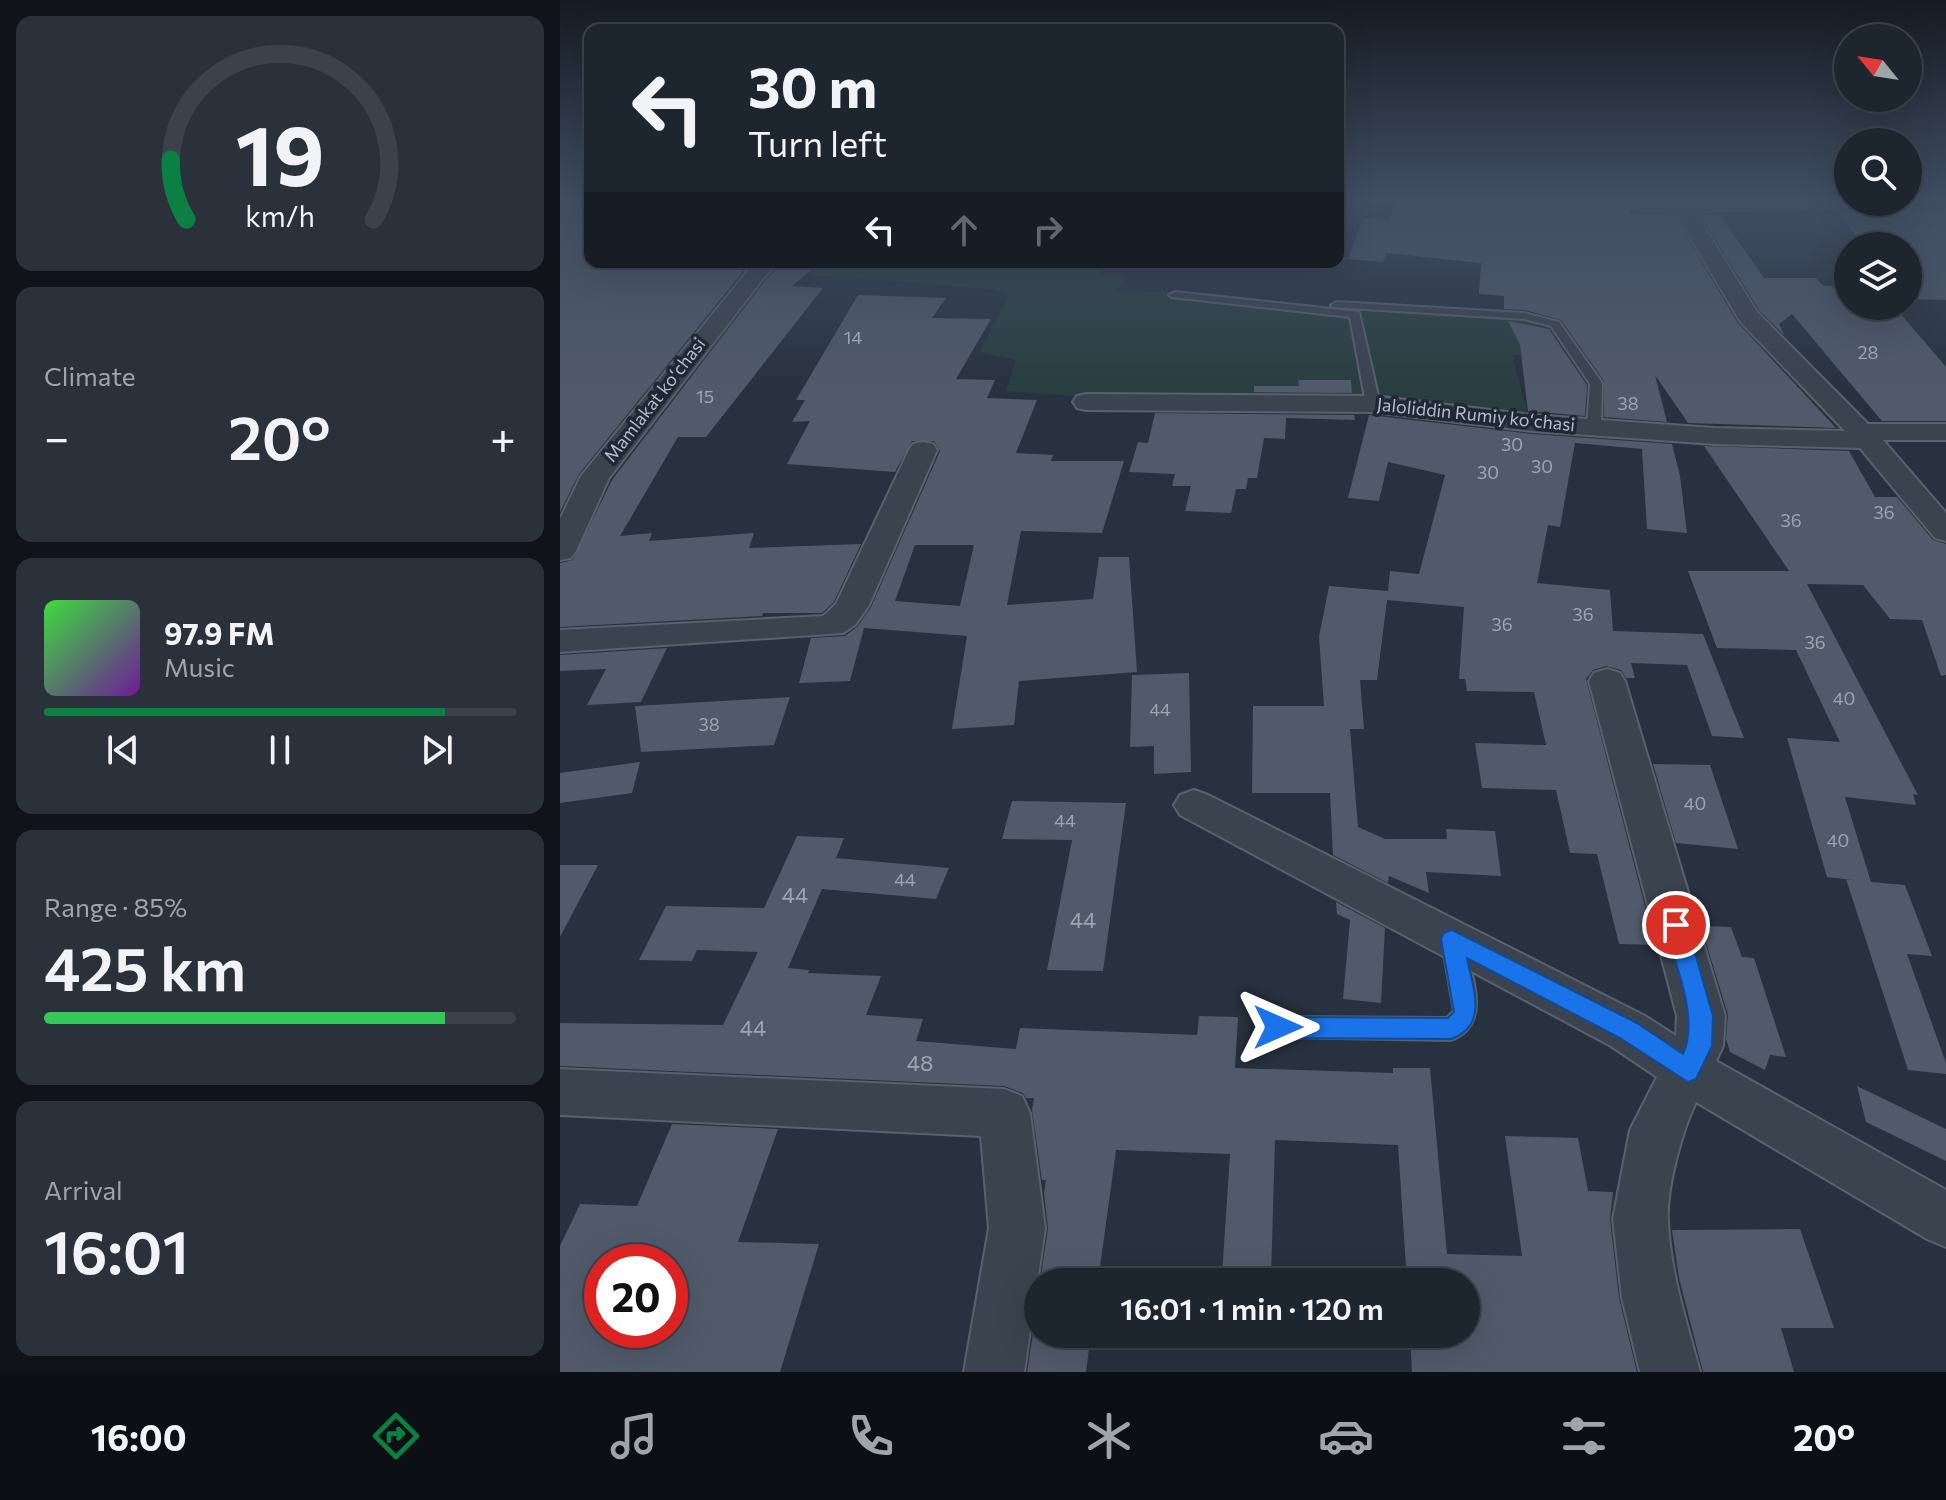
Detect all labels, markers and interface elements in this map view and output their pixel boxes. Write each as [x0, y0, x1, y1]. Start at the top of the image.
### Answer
north arrow [1834, 24, 1922, 112]
map controls [1834, 24, 1922, 320]
text: 30 m [748, 51, 877, 120]
icon: left [616, 56, 720, 160]
text: 19 [236, 100, 324, 202]
text: Turn left [748, 120, 887, 164]
button: search [1834, 128, 1922, 216]
text: km/h [245, 198, 315, 233]
icon: left [858, 208, 902, 252]
icon: ahead [942, 208, 986, 252]
icon: right [1026, 208, 1070, 252]
button: layers [1834, 232, 1922, 320]
house number: 14 [844, 326, 862, 348]
street label: Mamlakat koʻchasi [599, 333, 710, 466]
house number: 28 [1858, 341, 1879, 363]
text: Climate [44, 360, 136, 391]
house number: 15 [696, 385, 714, 407]
house number: 38 [1617, 392, 1639, 414]
street label: Jaloliddin Rumiy koʻchasi [1376, 393, 1576, 435]
text: 20° [228, 399, 331, 472]
text: − [44, 409, 69, 463]
text: + [490, 409, 516, 463]
house number: 30 [1501, 433, 1523, 455]
house number: 30 [1531, 455, 1553, 477]
house number: 30 [1477, 461, 1499, 483]
house number: 36 [1873, 501, 1895, 523]
house number: 36 [1780, 509, 1802, 531]
house number: 36 [1572, 603, 1594, 625]
house number: 36 [1491, 613, 1513, 635]
text: 97.9 FM [164, 614, 274, 651]
house number: 36 [1804, 631, 1826, 653]
text: Music [164, 651, 235, 682]
house number: 40 [1833, 687, 1855, 709]
house number: 44 [1149, 698, 1171, 720]
house number: 38 [698, 713, 720, 735]
icon: previous [101, 728, 145, 772]
icon: pause [258, 728, 302, 772]
icon: next [415, 728, 459, 772]
house number: 40 [1684, 792, 1706, 814]
house number: 44 [1054, 809, 1076, 831]
house number: 40 [1827, 829, 1849, 851]
house number: 44 [894, 868, 916, 890]
house number: 44 [782, 881, 808, 908]
text: Range · 85% [44, 891, 187, 922]
pin [1642, 891, 1710, 959]
icon: arrive [1654, 903, 1698, 947]
house number: 44 [1070, 906, 1096, 933]
text: 425 km [44, 930, 246, 1003]
position arrow [1236, 985, 1320, 1069]
house number: 44 [740, 1014, 766, 1041]
house number: 48 [907, 1049, 933, 1076]
text: Arrival [44, 1174, 123, 1205]
text: 16:01 [44, 1213, 189, 1286]
speed limit sign: 20 [584, 1244, 688, 1348]
text: 16:01 · 1 min · 120 m [1120, 1289, 1384, 1326]
icon: directions [368, 1408, 424, 1464]
icon: music [606, 1408, 662, 1464]
icon: phone [843, 1408, 899, 1464]
icon: climate [1081, 1408, 1137, 1464]
icon: car [1318, 1408, 1374, 1464]
icon: filters [1556, 1408, 1612, 1464]
text: 16:00 [91, 1414, 187, 1458]
text: 20° [1793, 1414, 1855, 1458]

